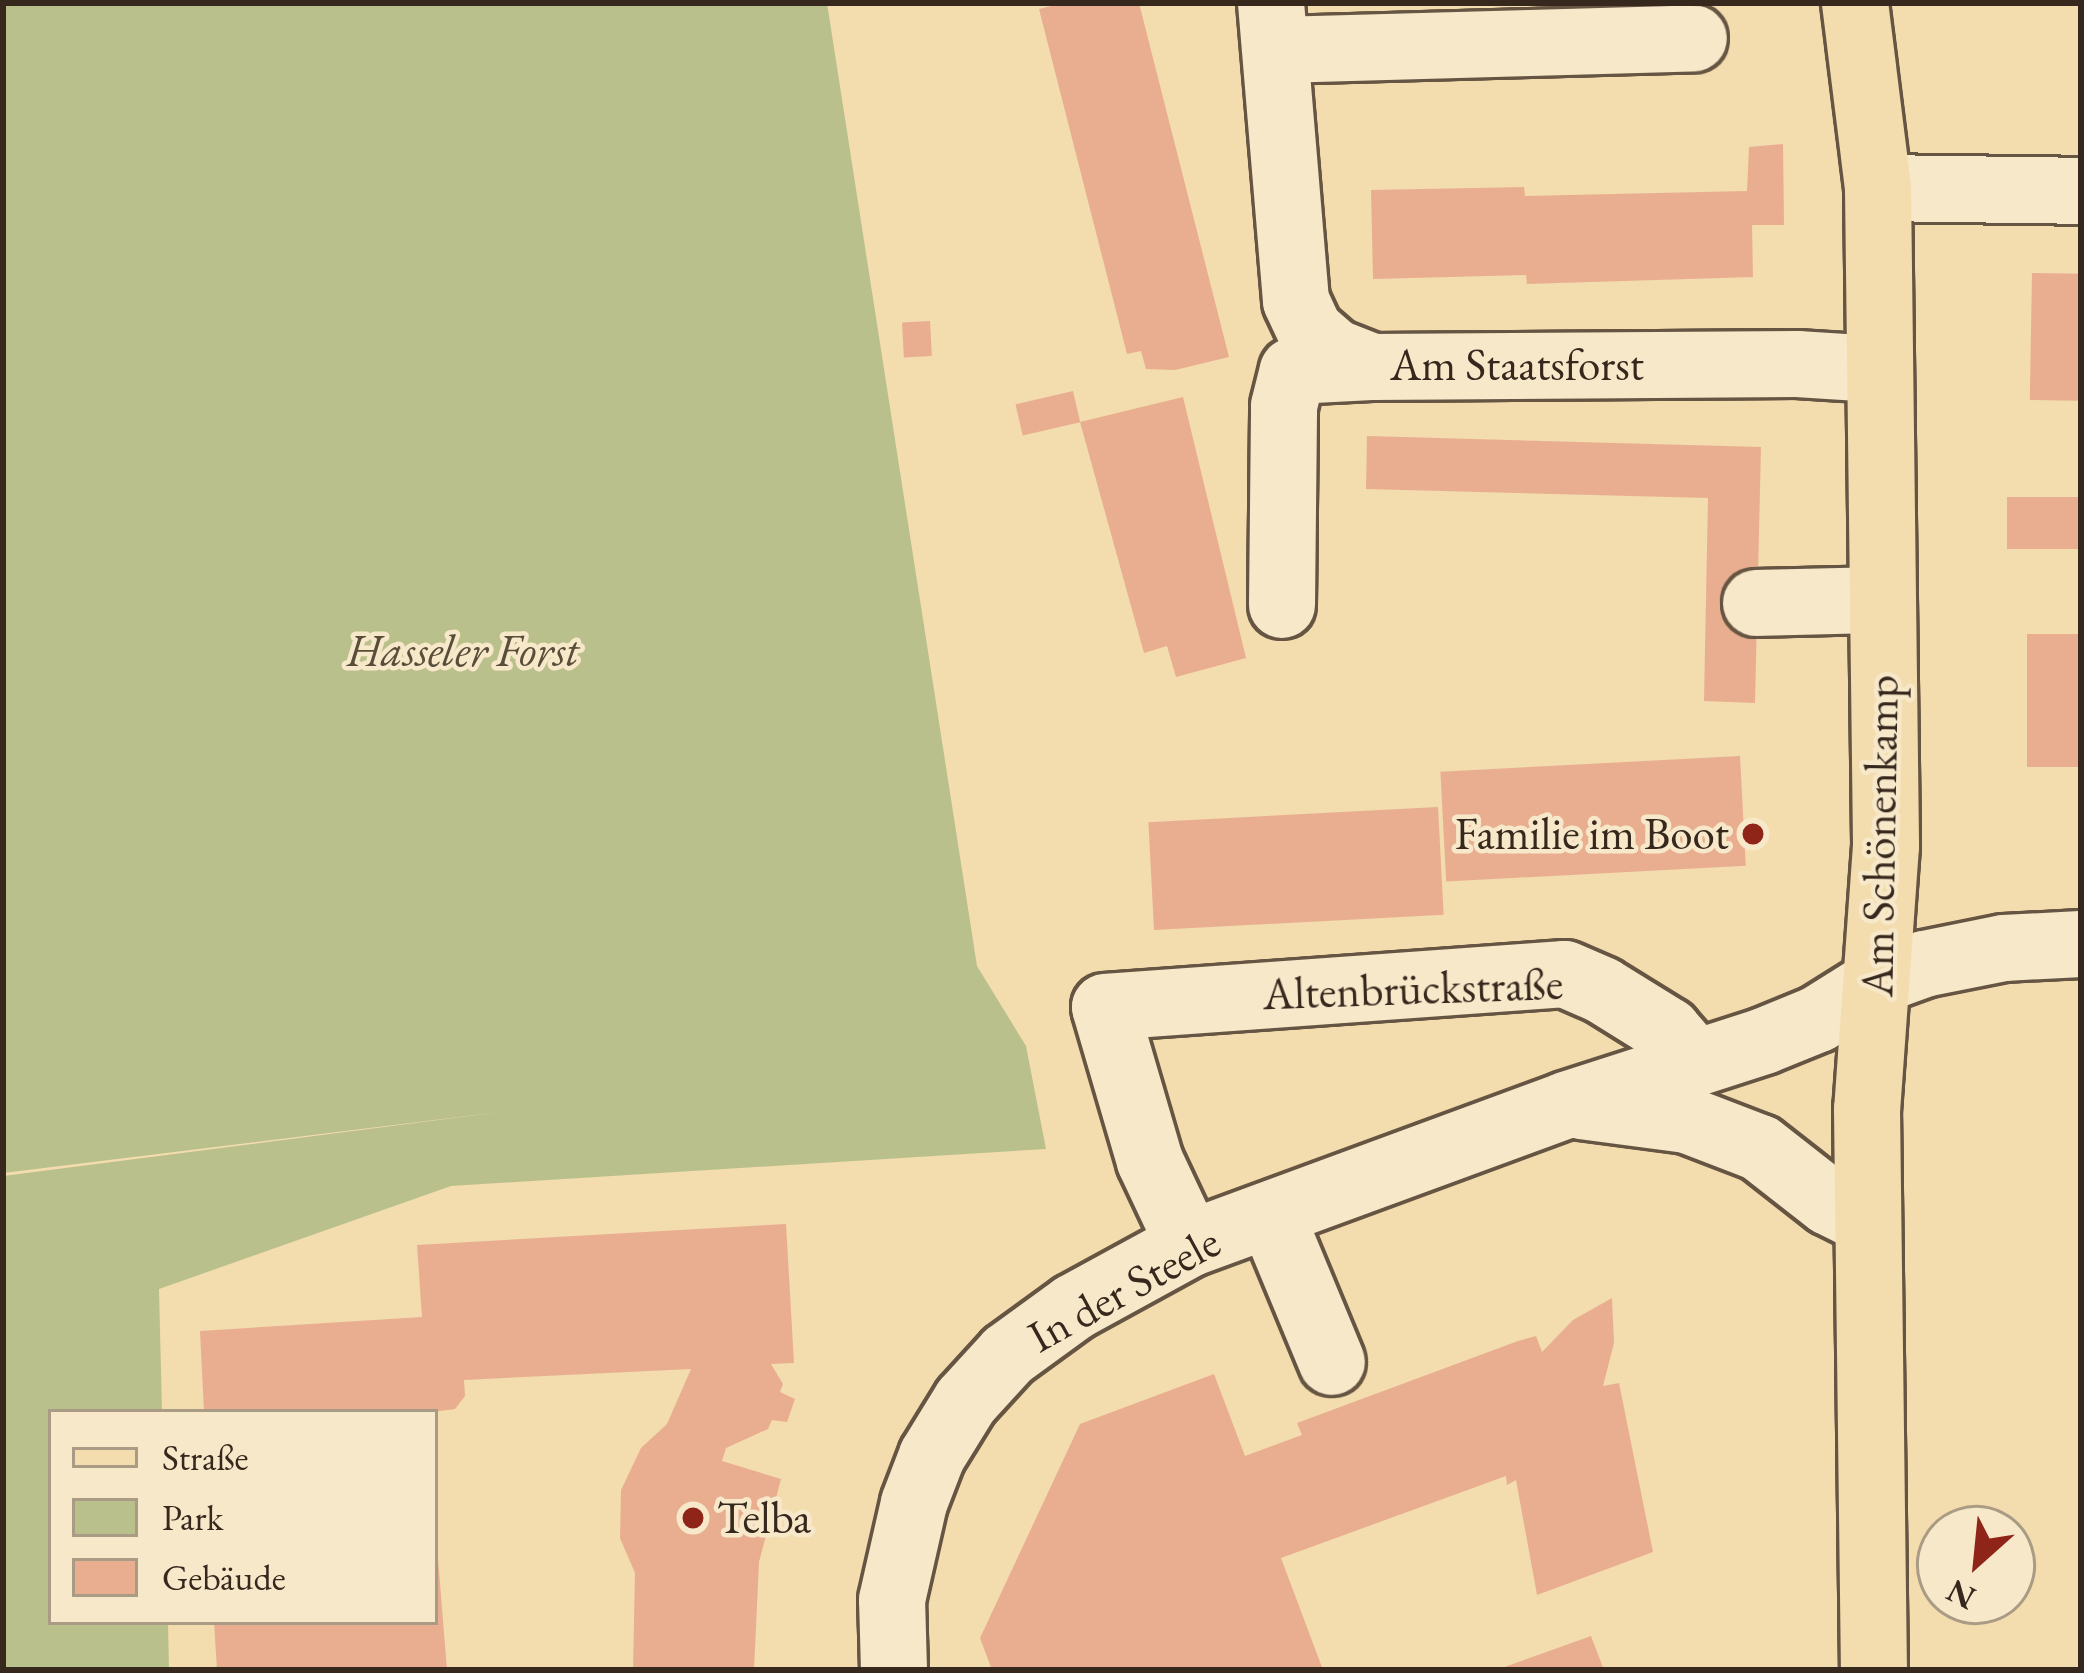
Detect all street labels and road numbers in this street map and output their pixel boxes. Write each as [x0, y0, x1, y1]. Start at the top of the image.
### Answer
street label: Am Staatsforst [1390, 338, 1644, 392]
street label: Am Schönenkamp [1850, 674, 1910, 998]
street label: Altenbrückstraße [1262, 957, 1564, 1021]
street label: In der Steele [1019, 1214, 1229, 1364]

